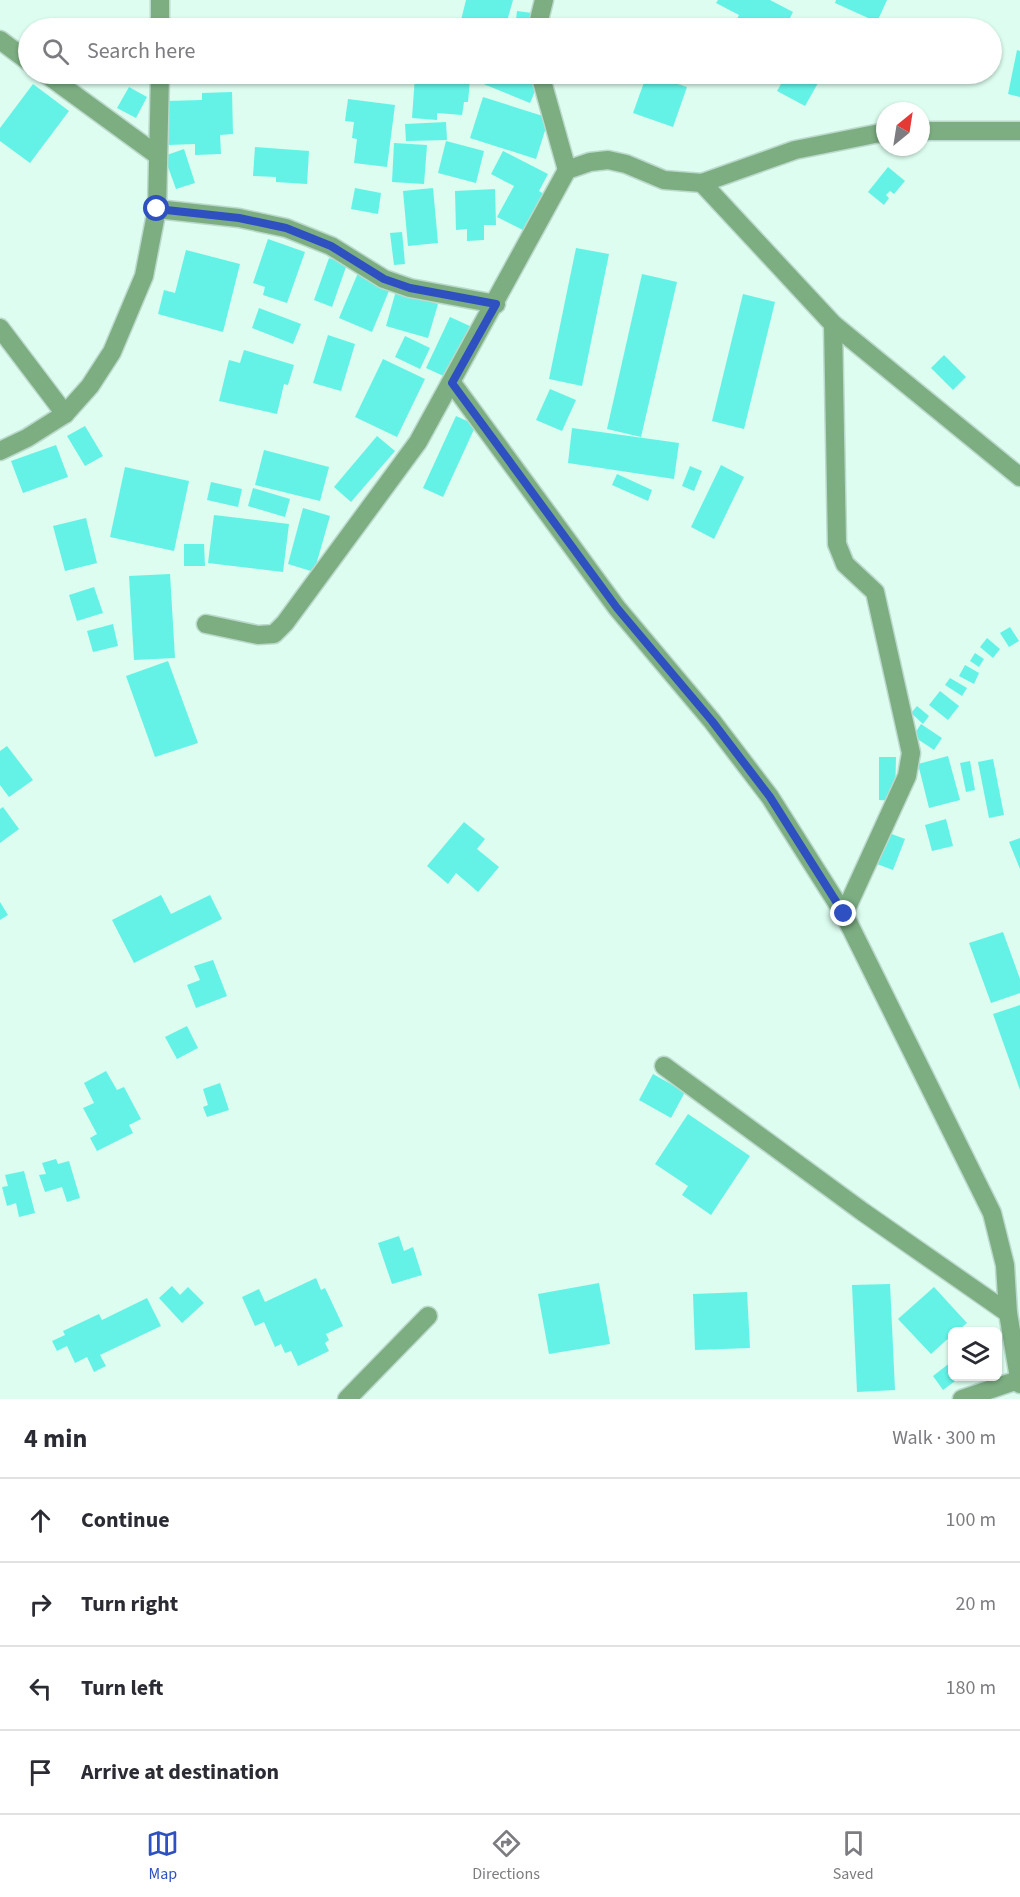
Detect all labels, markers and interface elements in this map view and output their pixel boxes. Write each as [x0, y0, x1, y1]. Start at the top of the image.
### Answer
search box [18, 18, 1002, 84]
icon: search [39, 35, 72, 68]
text: Search here [87, 35, 195, 67]
north arrow [876, 102, 930, 156]
route start [143, 195, 169, 221]
route end [830, 900, 856, 926]
map controls [948, 1327, 1002, 1381]
button: layers [948, 1327, 1002, 1381]
text: 4 min [24, 1420, 87, 1457]
text: Walk · 300 m [892, 1424, 996, 1452]
icon: ahead [24, 1504, 57, 1537]
text: Continue [81, 1504, 170, 1536]
text: 100 m [946, 1506, 996, 1534]
icon: right [24, 1588, 57, 1621]
text: Turn right [81, 1588, 178, 1620]
text: 20 m [956, 1590, 996, 1618]
icon: left [24, 1672, 57, 1705]
text: Turn left [81, 1672, 163, 1704]
text: 180 m [946, 1674, 996, 1702]
icon: arrive [24, 1756, 57, 1789]
text: Arrive at destination [81, 1756, 279, 1788]
tab: Map [146, 1827, 179, 1885]
tab: Directions [472, 1827, 540, 1885]
tab: Saved [833, 1827, 874, 1885]

